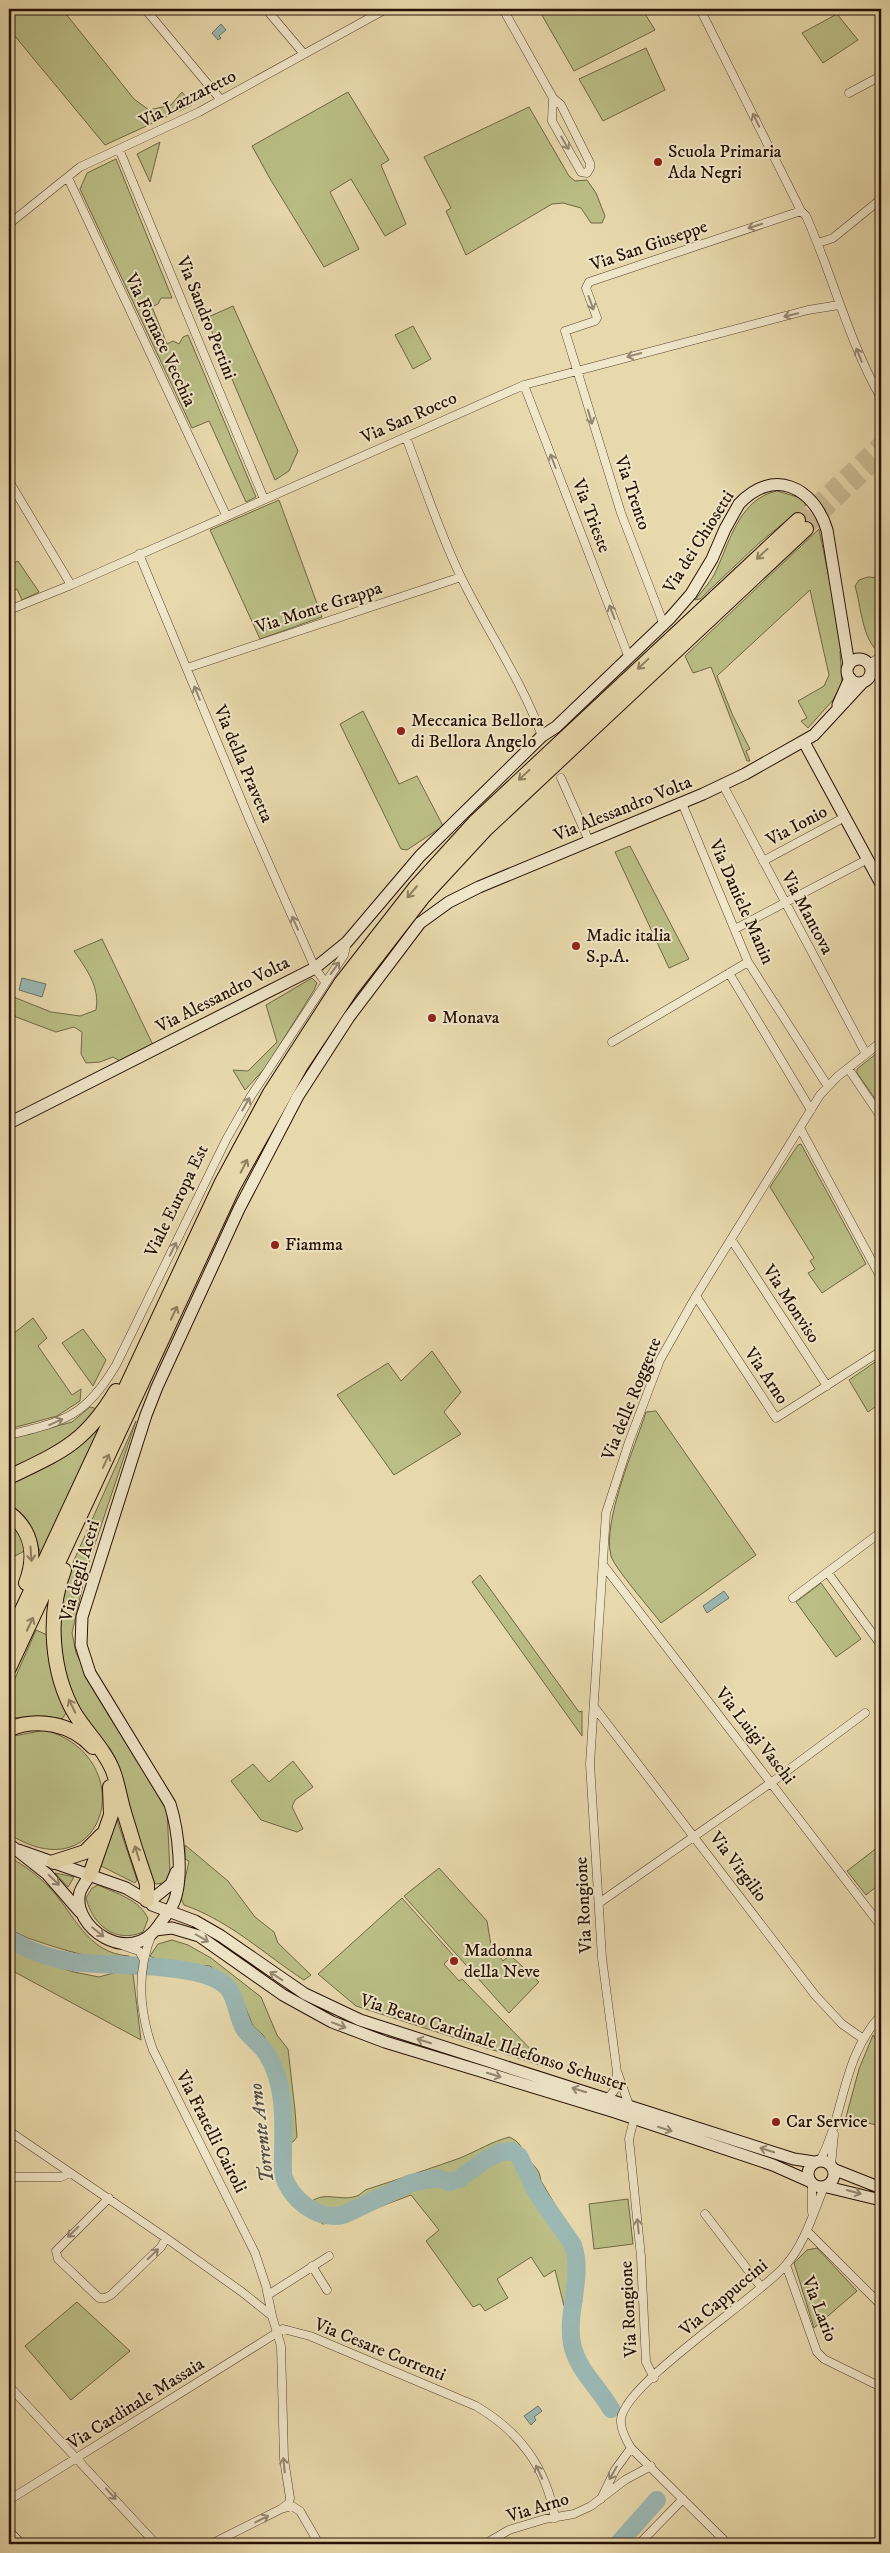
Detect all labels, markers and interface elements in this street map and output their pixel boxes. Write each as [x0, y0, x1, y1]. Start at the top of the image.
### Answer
street label: Via Lazzaretto [135, 65, 240, 133]
one-way arrow [751, 113, 760, 128]
one-way arrow [560, 135, 570, 150]
place label: Scuola Primaria Ada Negri [668, 141, 782, 184]
marker: Scuola Primaria Ada Negri [652, 156, 664, 168]
street label: Via San Giuseppe [587, 216, 711, 277]
one-way arrow [747, 222, 763, 231]
street label: Via Sandro Pertini [171, 252, 241, 383]
street label: Via Fornace Vecchia [119, 269, 201, 410]
one-way arrow [587, 294, 596, 310]
one-way arrow [784, 310, 800, 320]
one-way arrow [854, 347, 863, 362]
one-way arrow [626, 351, 642, 361]
street label: Via San Rocco [357, 387, 461, 449]
one-way arrow [586, 409, 596, 425]
street label: Via Trento [609, 452, 655, 533]
one-way arrow [548, 453, 557, 469]
street label: Via Trieste [567, 475, 615, 556]
street label: Via dei Chiosetti [658, 487, 739, 598]
one-way arrow [756, 548, 769, 560]
street label: Via Monte Grappa [252, 577, 385, 639]
one-way arrow [607, 605, 616, 620]
one-way arrow [637, 658, 650, 670]
one-way arrow [192, 686, 202, 701]
street label: Via della Pravetta [208, 701, 278, 826]
place label: Meccanica Bellora di Bellora Angelo [411, 710, 544, 753]
marker: Meccanica Bellora di Bellora Angelo [395, 725, 407, 737]
one-way arrow [518, 769, 531, 781]
street label: Via Alessandro Volta [550, 771, 696, 847]
street label: Via Ionio [762, 801, 832, 852]
street label: Via Daniele Manin [703, 835, 779, 968]
street label: Via Mantova [775, 867, 838, 959]
one-way arrow [406, 885, 417, 898]
one-way arrow [290, 916, 300, 931]
place label: Madic italia S.p.A. [586, 925, 671, 968]
marker: Madic italia S.p.A. [570, 940, 582, 952]
street label: Via Alessandro Volta [152, 952, 294, 1039]
one-way arrow [330, 961, 340, 975]
place label: Monava [442, 1007, 500, 1029]
marker: Monava [426, 1012, 438, 1024]
one-way arrow [242, 1097, 252, 1112]
street label: Viale Europa Est [140, 1141, 214, 1262]
one-way arrow [239, 1160, 249, 1174]
place label: Fiamma [285, 1234, 343, 1256]
marker: Fiamma [269, 1239, 281, 1251]
one-way arrow [168, 1242, 178, 1257]
street label: Via Monviso [757, 1260, 825, 1348]
one-way arrow [170, 1306, 179, 1321]
street label: Via delle Roggette [597, 1334, 667, 1465]
street label: Via Arno [739, 1343, 793, 1409]
one-way arrow [48, 1417, 63, 1427]
one-way arrow [102, 1454, 111, 1469]
street label: Via degli Aceri [55, 1518, 105, 1625]
one-way arrow [27, 1546, 36, 1562]
one-way arrow [25, 1617, 35, 1632]
street label: Via Luigi Vaschi [710, 1682, 800, 1789]
one-way arrow [66, 1699, 76, 1714]
street label: Via Virgilio [704, 1827, 772, 1907]
one-way arrow [131, 1845, 141, 1861]
street label: Via Rongione [570, 1856, 598, 1955]
one-way arrow [48, 1874, 60, 1887]
one-way arrow [91, 1927, 104, 1938]
one-way arrow [195, 1934, 209, 1944]
place label: Madonna della Neve [464, 1940, 540, 1983]
marker: Madonna della Neve [448, 1955, 460, 1967]
one-way arrow [270, 1970, 284, 1980]
street label: Via Beato Cardinale Ildefonso Schuster [356, 1989, 629, 2097]
one-way arrow [331, 2021, 346, 2030]
one-way arrow [417, 2036, 433, 2046]
street label: Via Fratelli Cairoli [170, 2066, 251, 2197]
one-way arrow [485, 2071, 501, 2080]
water label: Torrente Arno [244, 2082, 280, 2184]
one-way arrow [572, 2084, 588, 2094]
place label: Car Service [786, 2111, 868, 2133]
marker: Car Service [770, 2116, 782, 2128]
one-way arrow [657, 2125, 673, 2135]
one-way arrow [760, 2145, 776, 2155]
one-way arrow [846, 2187, 862, 2197]
one-way arrow [633, 2219, 643, 2235]
one-way arrow [67, 2226, 80, 2238]
one-way arrow [147, 2248, 160, 2260]
street label: Via Cappuccini [675, 2255, 772, 2342]
street label: Via Rongione [615, 2260, 643, 2359]
street label: Via Lario [796, 2272, 842, 2345]
street label: Via Cesare Correnti [310, 2313, 449, 2386]
street label: Via Cardinale Massaia [63, 2353, 209, 2455]
one-way arrow [279, 2457, 289, 2473]
one-way arrow [534, 2465, 544, 2480]
one-way arrow [608, 2466, 618, 2480]
one-way arrow [105, 2488, 117, 2501]
street label: Via Arno [503, 2488, 572, 2528]
one-way arrow [254, 2514, 269, 2523]

